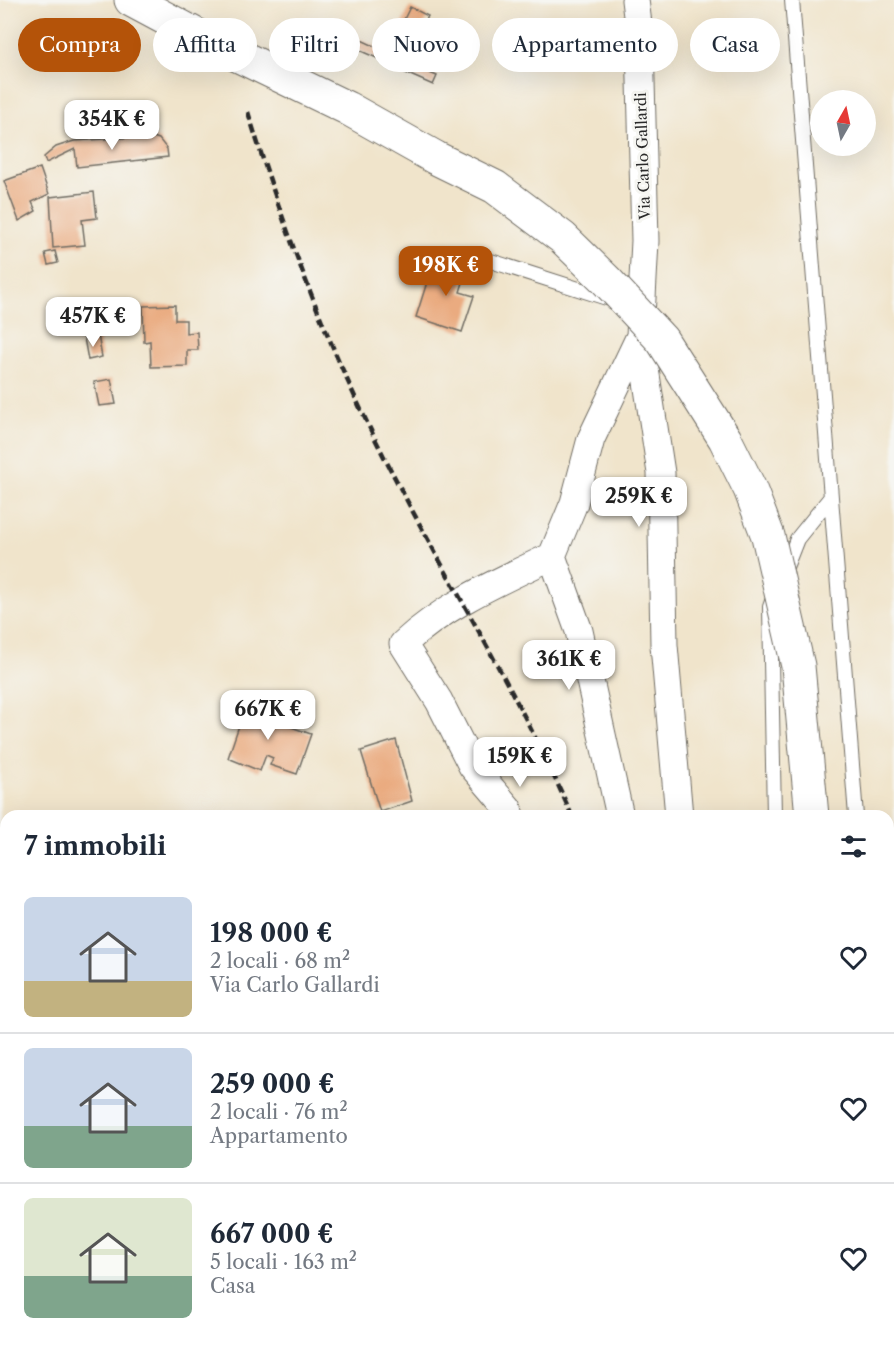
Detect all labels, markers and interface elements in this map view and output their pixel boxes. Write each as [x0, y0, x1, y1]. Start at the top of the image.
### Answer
chip: Compra [18, 18, 141, 72]
chip: Affitta [153, 18, 257, 72]
chip: Filtri [269, 18, 360, 72]
chip: Nuovo [372, 18, 480, 72]
chip: Appartamento [492, 18, 678, 72]
chip: Casa [690, 18, 780, 72]
north arrow [810, 90, 876, 156]
map controls [810, 90, 876, 156]
street label: Via Carlo Gallardi [631, 92, 654, 221]
pin: 354K € [63, 100, 161, 151]
text: 354K € [78, 107, 146, 131]
pin: 198K € [397, 246, 495, 297]
text: 198K € [413, 253, 479, 277]
pin: 457K € [44, 297, 142, 348]
text: 457K € [60, 304, 126, 328]
pin: 259K € [590, 477, 688, 528]
text: 259K € [605, 484, 673, 508]
pin: 361K € [520, 640, 618, 691]
text: 361K € [536, 647, 602, 671]
pin: 667K € [219, 690, 317, 741]
text: 667K € [234, 697, 302, 721]
pin: 159K € [471, 737, 569, 788]
text: 159K € [487, 744, 553, 768]
text: 7 immobili [24, 830, 166, 862]
icon: filters [837, 830, 870, 863]
text: 198 000 € [210, 917, 332, 949]
icon: home [72, 921, 144, 993]
icon: heart [837, 941, 870, 974]
text: 2 locali · 68 m² [210, 949, 350, 973]
text: Via Carlo Gallardi [210, 973, 380, 997]
text: 259 000 € [210, 1068, 334, 1100]
icon: home [72, 1072, 144, 1144]
icon: heart [837, 1092, 870, 1125]
text: 2 locali · 76 m² [210, 1100, 348, 1124]
text: Appartamento [210, 1124, 348, 1148]
text: 667 000 € [210, 1218, 334, 1250]
icon: home [72, 1222, 144, 1294]
icon: heart [837, 1242, 870, 1275]
text: 5 locali · 163 m² [210, 1250, 357, 1274]
text: Casa [210, 1274, 255, 1298]

